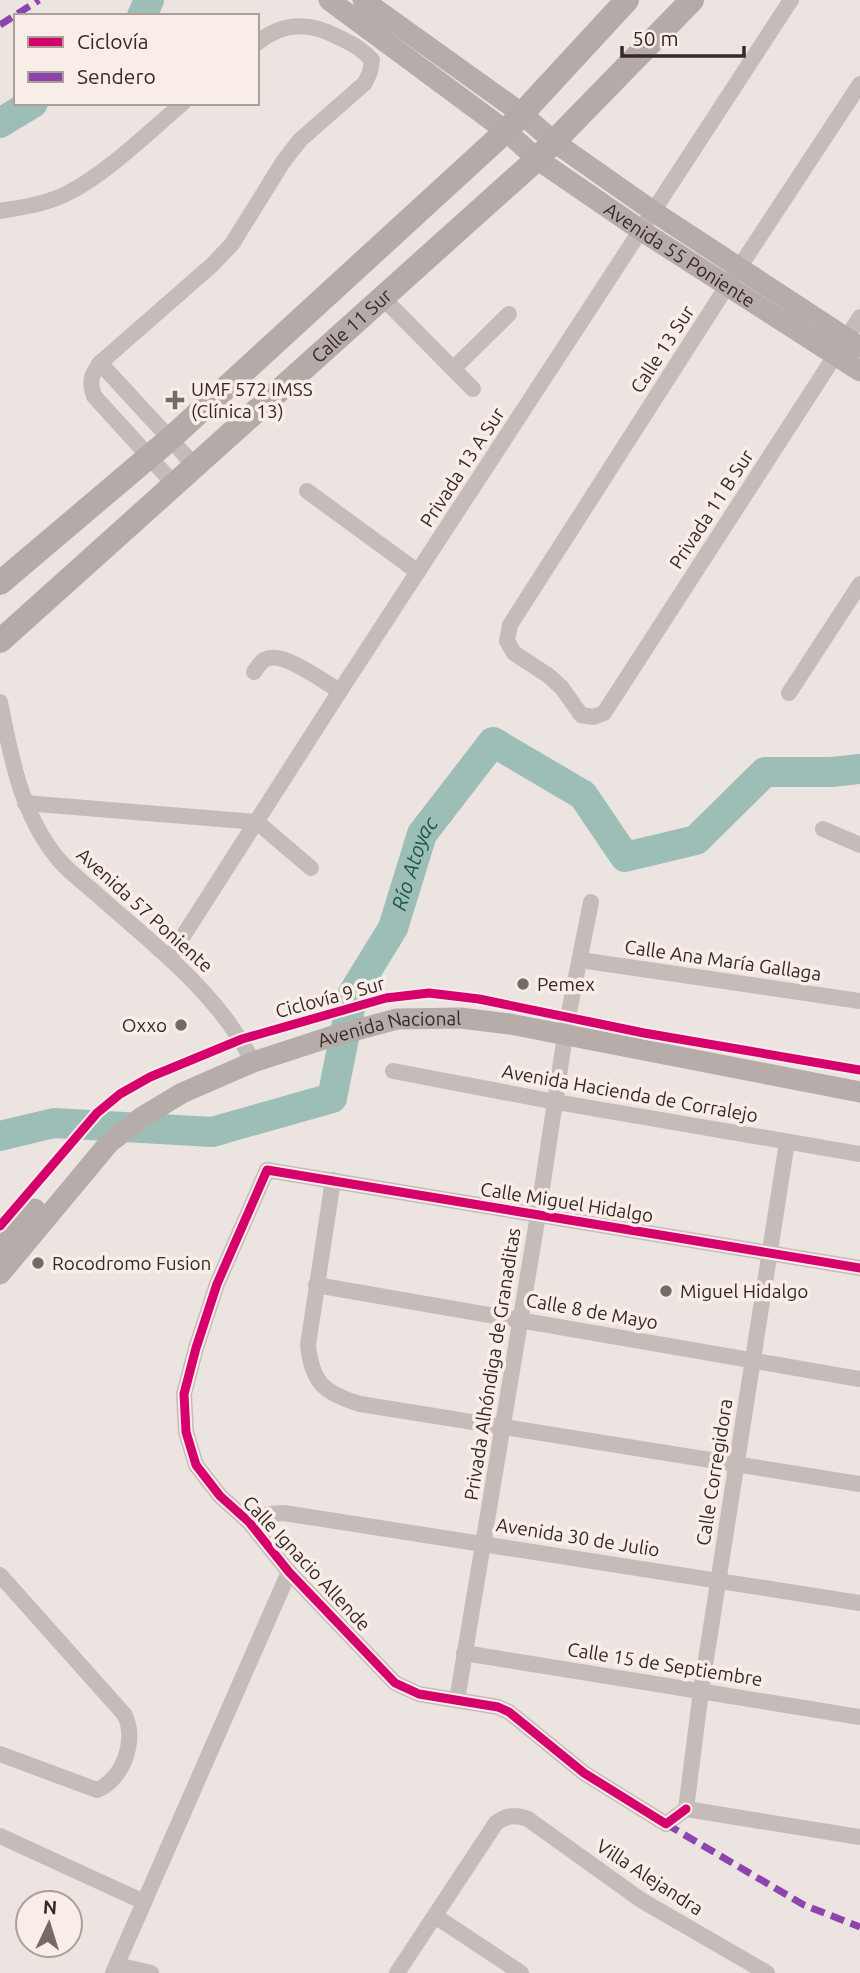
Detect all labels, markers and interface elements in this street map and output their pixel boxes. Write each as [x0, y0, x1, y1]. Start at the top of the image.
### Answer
legend [14, 14, 259, 105]
scale bar [622, 14, 744, 58]
text: 50 m [632, 26, 679, 50]
text: Ciclovía [77, 29, 149, 53]
text: Sendero [77, 64, 156, 88]
street label: Avenida 55 Poniente [600, 198, 759, 312]
street label: Calle 11 Sur [307, 284, 396, 367]
street label: Calle 13 Sur [626, 301, 698, 397]
place label: UMF 572 IMSS (Clínica 13) [191, 378, 313, 422]
marker: UMF 572 IMSS (Clínica 13) [165, 390, 185, 410]
street label: Privada 13 A Sur [415, 403, 509, 531]
street label: Privada 11 B Sur [664, 445, 758, 573]
water label: Río Atoyac [386, 811, 442, 913]
street label: Avenida 57 Poniente [73, 843, 217, 977]
street label: Calle Ana María Gallaga [623, 935, 823, 985]
street label: Ciclovía 9 Sur [273, 972, 387, 1022]
place label: Pemex [537, 973, 595, 995]
marker: Pemex [515, 976, 531, 992]
street label: Avenida Nacional [315, 1007, 461, 1051]
place label: Oxxo [122, 1014, 167, 1036]
marker: Oxxo [173, 1017, 189, 1033]
street label: Avenida Hacienda de Corralejo [500, 1060, 760, 1126]
street label: Calle Miguel Hidalgo [479, 1177, 655, 1227]
street label: Privada Alhóndiga de Granaditas [460, 1226, 524, 1502]
place label: Rocodromo Fusion [52, 1252, 211, 1274]
marker: Rocodromo Fusion [30, 1255, 46, 1271]
place label: Miguel Hidalgo [680, 1280, 808, 1302]
marker: Miguel Hidalgo [658, 1283, 674, 1299]
street label: Calle 8 de Mayo [524, 1289, 660, 1333]
street label: Calle Corregidora [692, 1397, 736, 1547]
street label: Calle Ignacio Allende [239, 1491, 375, 1635]
street label: Avenida 30 de Julio [495, 1513, 661, 1561]
street label: Calle 15 de Septiembre [566, 1638, 764, 1690]
street label: Villa Alejandra [593, 1834, 707, 1920]
north arrow [14, 1889, 84, 1959]
text: N [42, 1896, 58, 1919]

